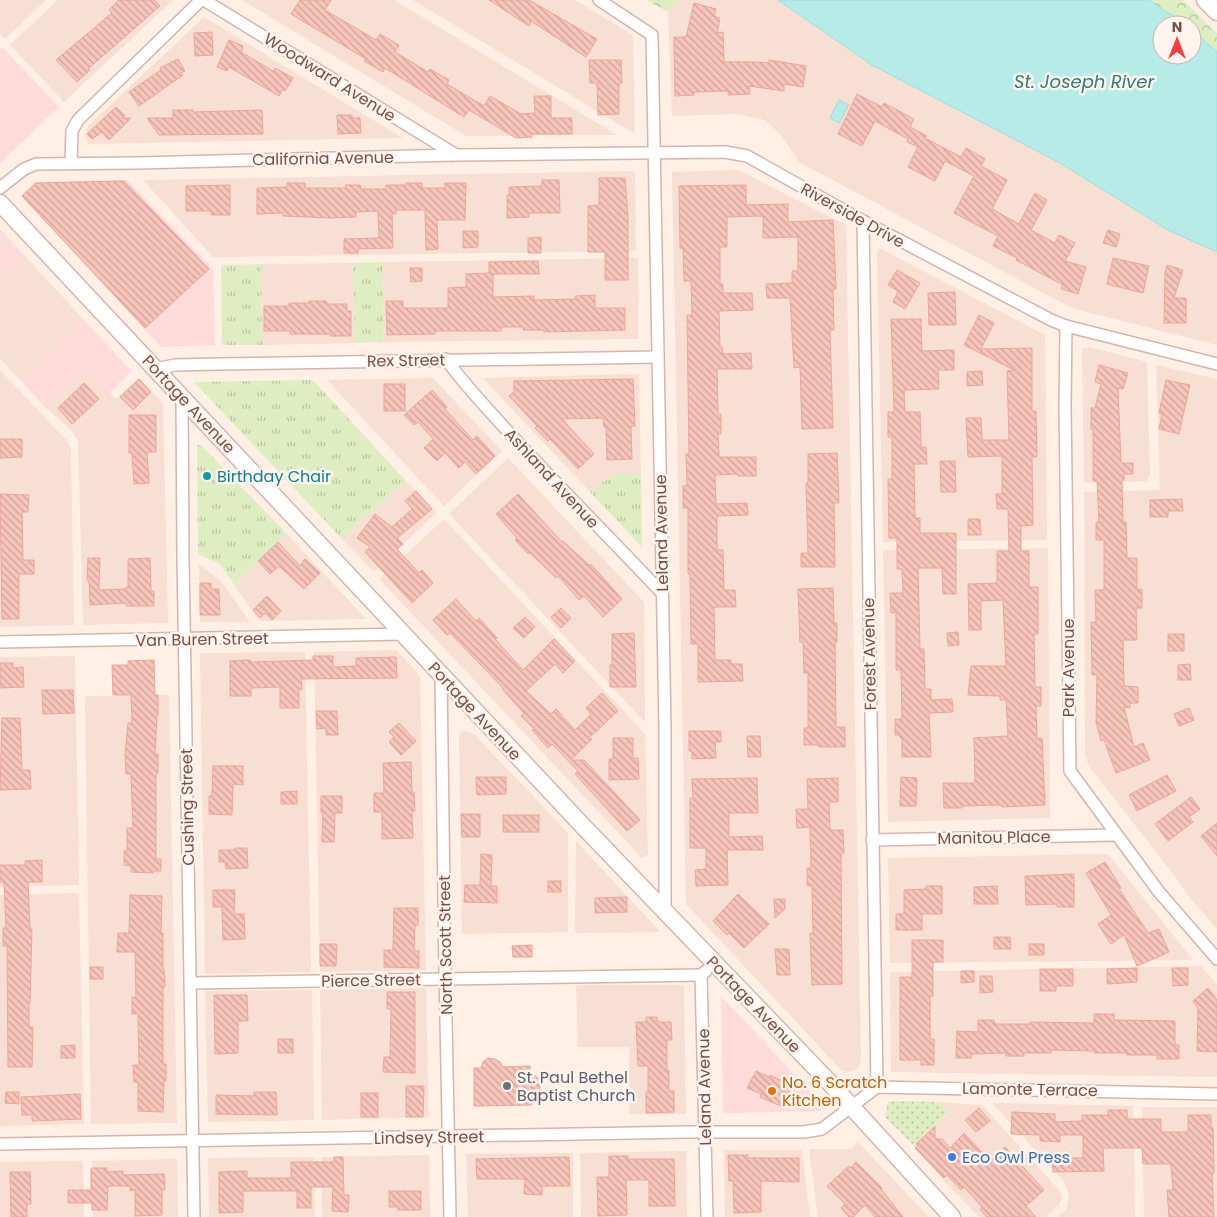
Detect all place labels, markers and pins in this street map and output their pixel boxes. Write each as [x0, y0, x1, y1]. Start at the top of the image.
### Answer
place label: Birthday Chair [217, 465, 331, 488]
marker: Birthday Chair [201, 470, 213, 482]
place label: St. Paul Bethel Baptist Church [517, 1066, 635, 1107]
place label: No. 6 Scratch Kitchen [782, 1071, 887, 1112]
marker: St. Paul Bethel Baptist Church [501, 1080, 513, 1092]
marker: No. 6 Scratch Kitchen [766, 1085, 778, 1097]
place label: Eco Owl Press [962, 1146, 1070, 1169]
marker: Eco Owl Press [946, 1151, 958, 1163]

